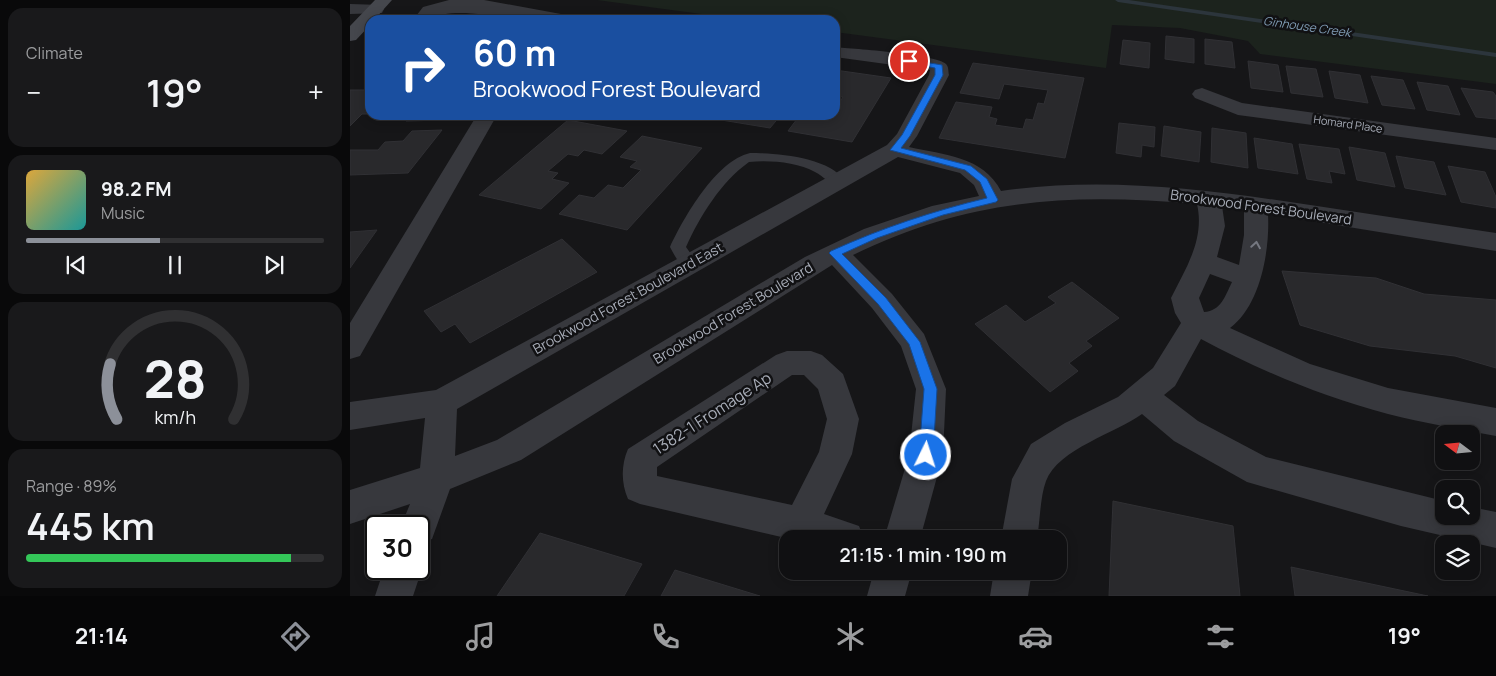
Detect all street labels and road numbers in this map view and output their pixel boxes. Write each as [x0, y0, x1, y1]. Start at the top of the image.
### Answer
street label: Homard Place [1312, 111, 1384, 136]
street label: Brookwood Forest Boulevard [1169, 184, 1353, 229]
street label: Brookwood Forest Boulevard East [529, 237, 727, 358]
street label: Brookwood Forest Boulevard [649, 257, 816, 368]
street label: 1382-1 Fromage Ap [649, 367, 775, 459]

